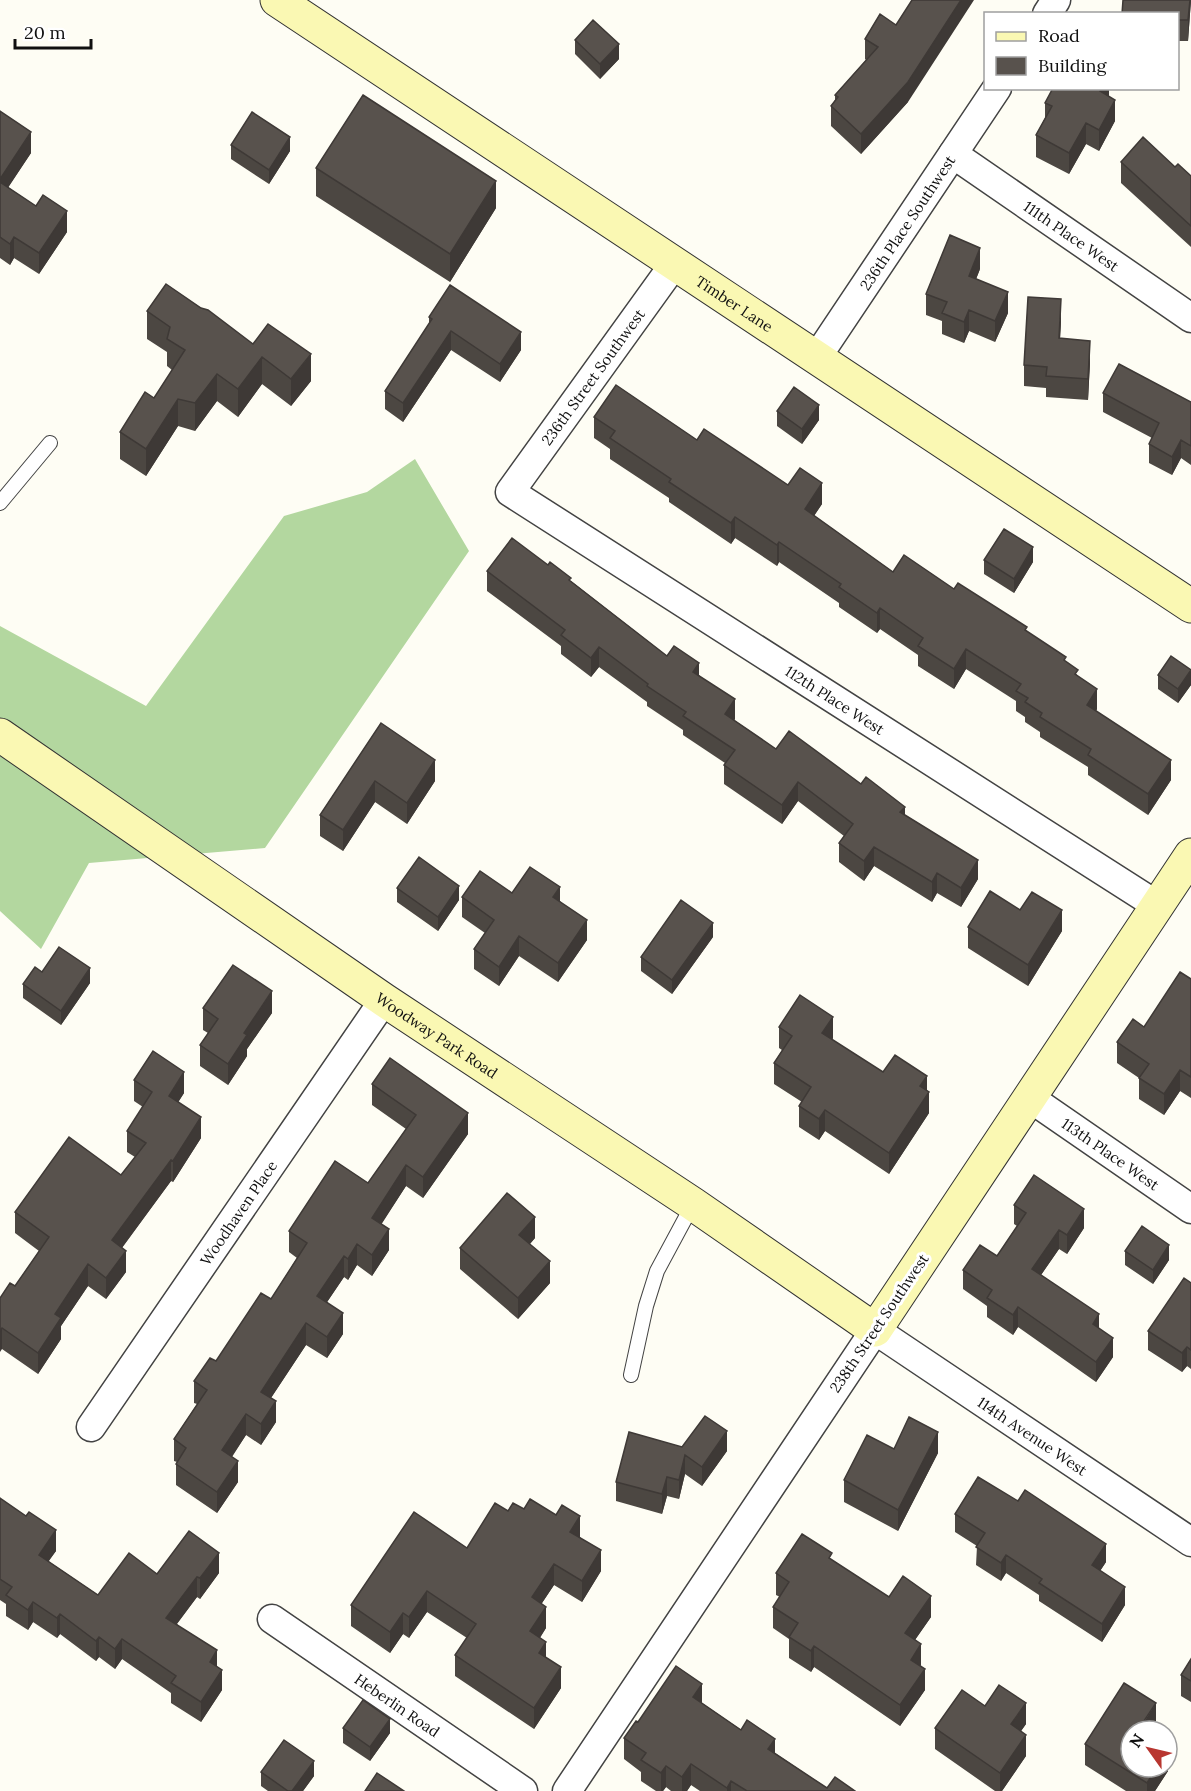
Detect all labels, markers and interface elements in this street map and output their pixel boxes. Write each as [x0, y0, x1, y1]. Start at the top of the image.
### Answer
scale bar [15, 12, 92, 50]
legend [984, 12, 1179, 90]
text: 20 m [24, 21, 66, 44]
text: Road [1038, 24, 1080, 47]
text: Building [1038, 54, 1108, 77]
street label: 236th Place Southwest [855, 151, 959, 293]
street label: 111th Place West [1020, 196, 1123, 275]
street label: Timber Lane [692, 271, 777, 336]
street label: 236th Street Southwest [537, 305, 649, 449]
street label: 112th Place West [782, 661, 888, 738]
street label: Woodway Park Road [372, 988, 502, 1082]
street label: 113th Place West [1058, 1113, 1163, 1194]
street label: Woodhaven Place [195, 1157, 281, 1269]
street label: 238th Street Southwest [825, 1250, 933, 1396]
street label: 114th Avenue West [974, 1392, 1091, 1479]
street label: Heberlin Road [351, 1669, 444, 1741]
north arrow [1119, 1719, 1179, 1779]
text: N [1125, 1730, 1148, 1751]

